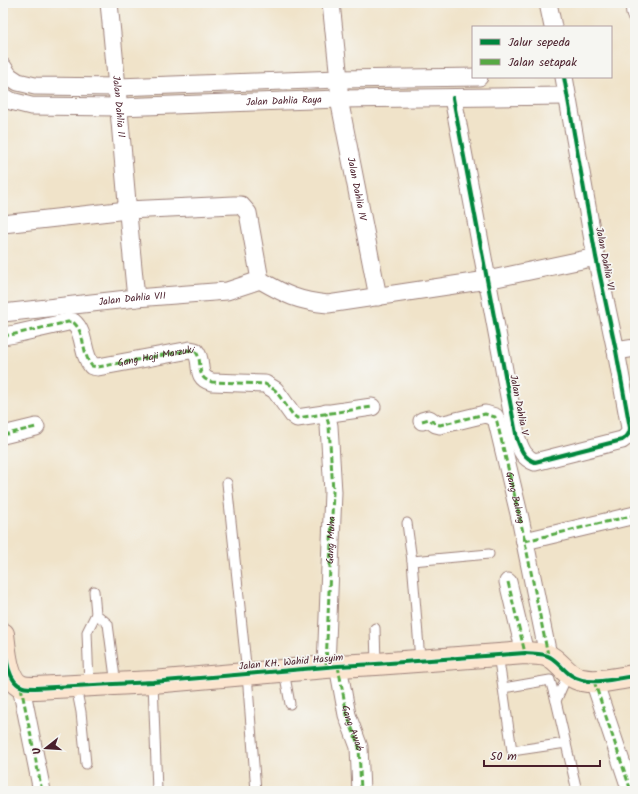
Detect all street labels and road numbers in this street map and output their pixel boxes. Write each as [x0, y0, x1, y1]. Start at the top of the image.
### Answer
street label: Jalan Dahlia II [108, 75, 129, 138]
street label: Jalan Dahlia Raya [246, 92, 322, 110]
street label: Jalan Dahlia IV [343, 156, 371, 223]
street label: Jalan Dahlia VI [591, 226, 619, 292]
street label: Jalan Dahlia VII [98, 288, 166, 310]
street label: Gang Haji Marzuki [116, 342, 196, 371]
street label: Jalan Dahlia V [505, 373, 533, 437]
street label: Gang Balong [501, 470, 529, 525]
street label: Gang Muha [322, 516, 340, 564]
street label: Jalan KH. Wahid Hasyim [238, 649, 344, 675]
street label: Gang Awab [337, 704, 367, 752]

